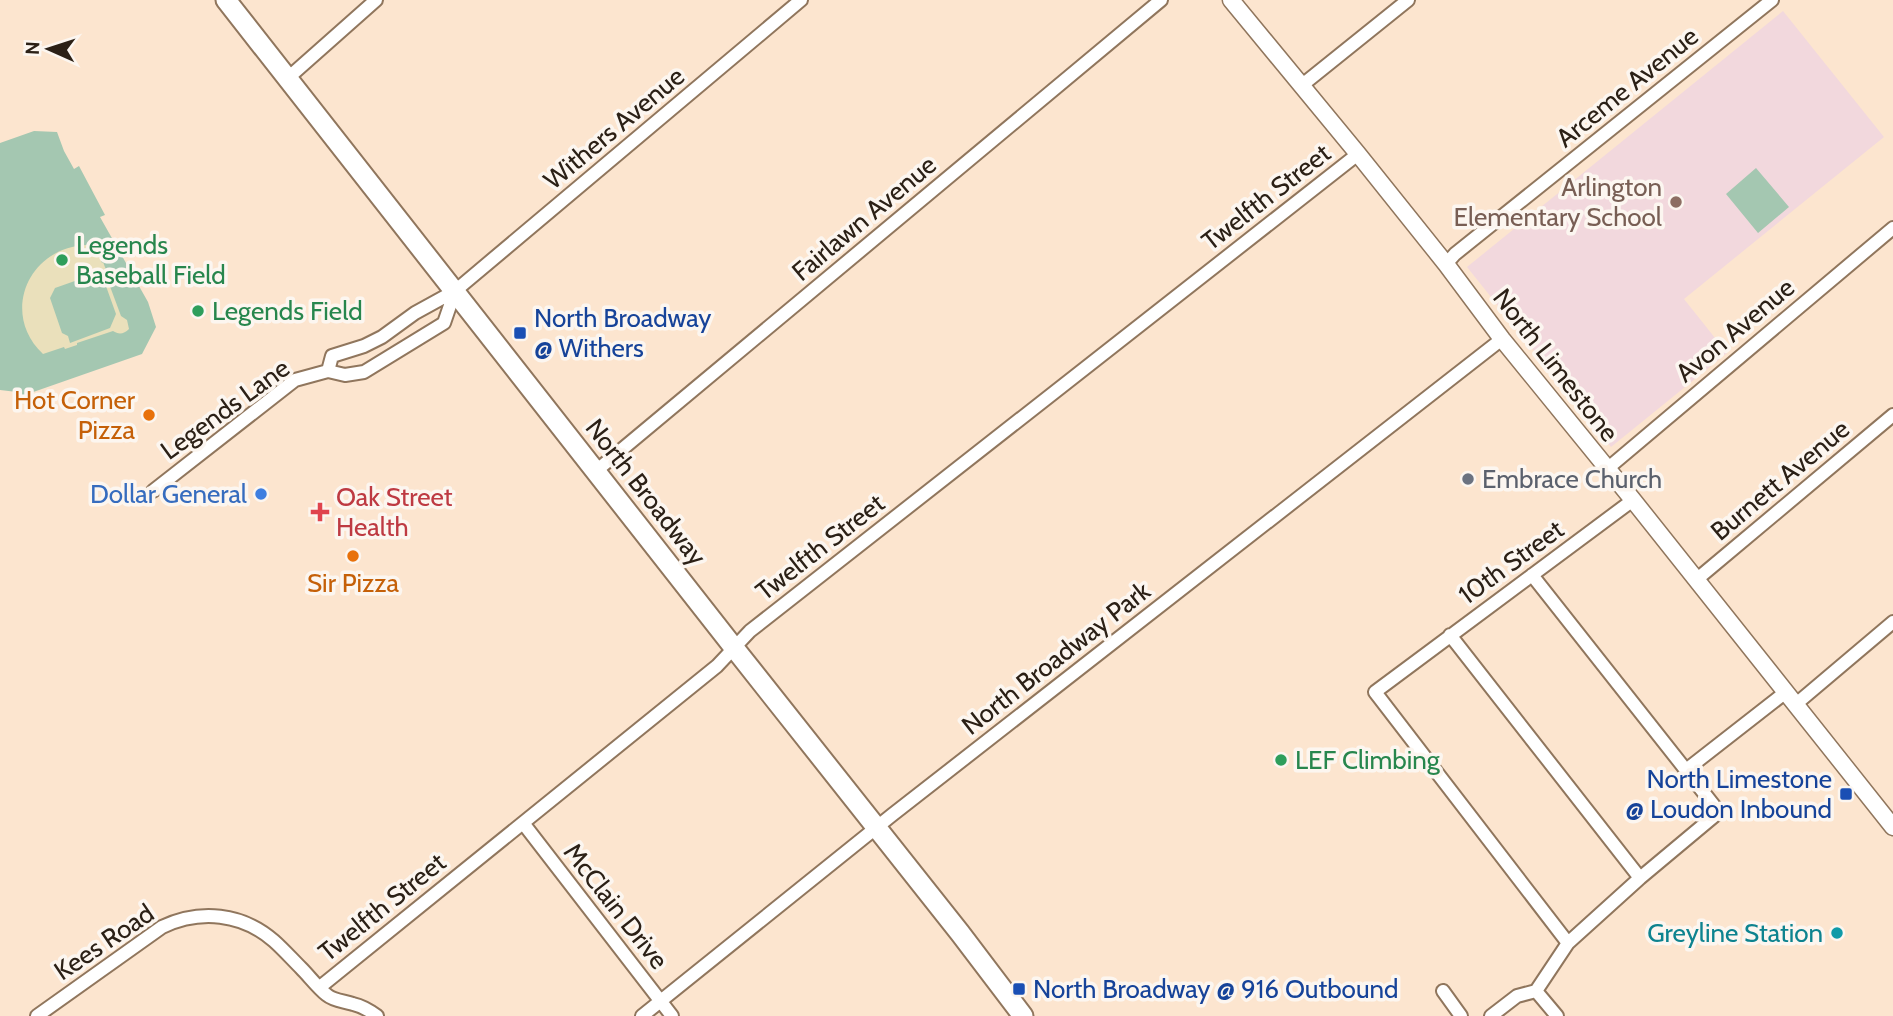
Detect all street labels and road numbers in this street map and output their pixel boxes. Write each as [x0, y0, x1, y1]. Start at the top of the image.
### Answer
street label: Arceme Avenue [1550, 20, 1704, 154]
street label: Withers Avenue [537, 60, 691, 196]
street label: Twelfth Street [1195, 137, 1337, 257]
street label: Fairlawn Avenue [785, 148, 943, 288]
street label: Avon Avenue [1669, 271, 1801, 389]
street label: North Limestone [1486, 282, 1626, 448]
street label: Legends Lane [154, 352, 296, 466]
street label: North Broadway [579, 412, 713, 572]
street label: Burnett Avenue [1704, 413, 1856, 547]
street label: Twelfth Street [749, 487, 891, 607]
street label: 10th Street [1452, 513, 1570, 611]
street label: North Broadway Park [955, 574, 1157, 741]
street label: McClain Drive [557, 837, 675, 975]
street label: Twelfth Street [312, 846, 452, 968]
street label: Kees Road [48, 897, 160, 987]

